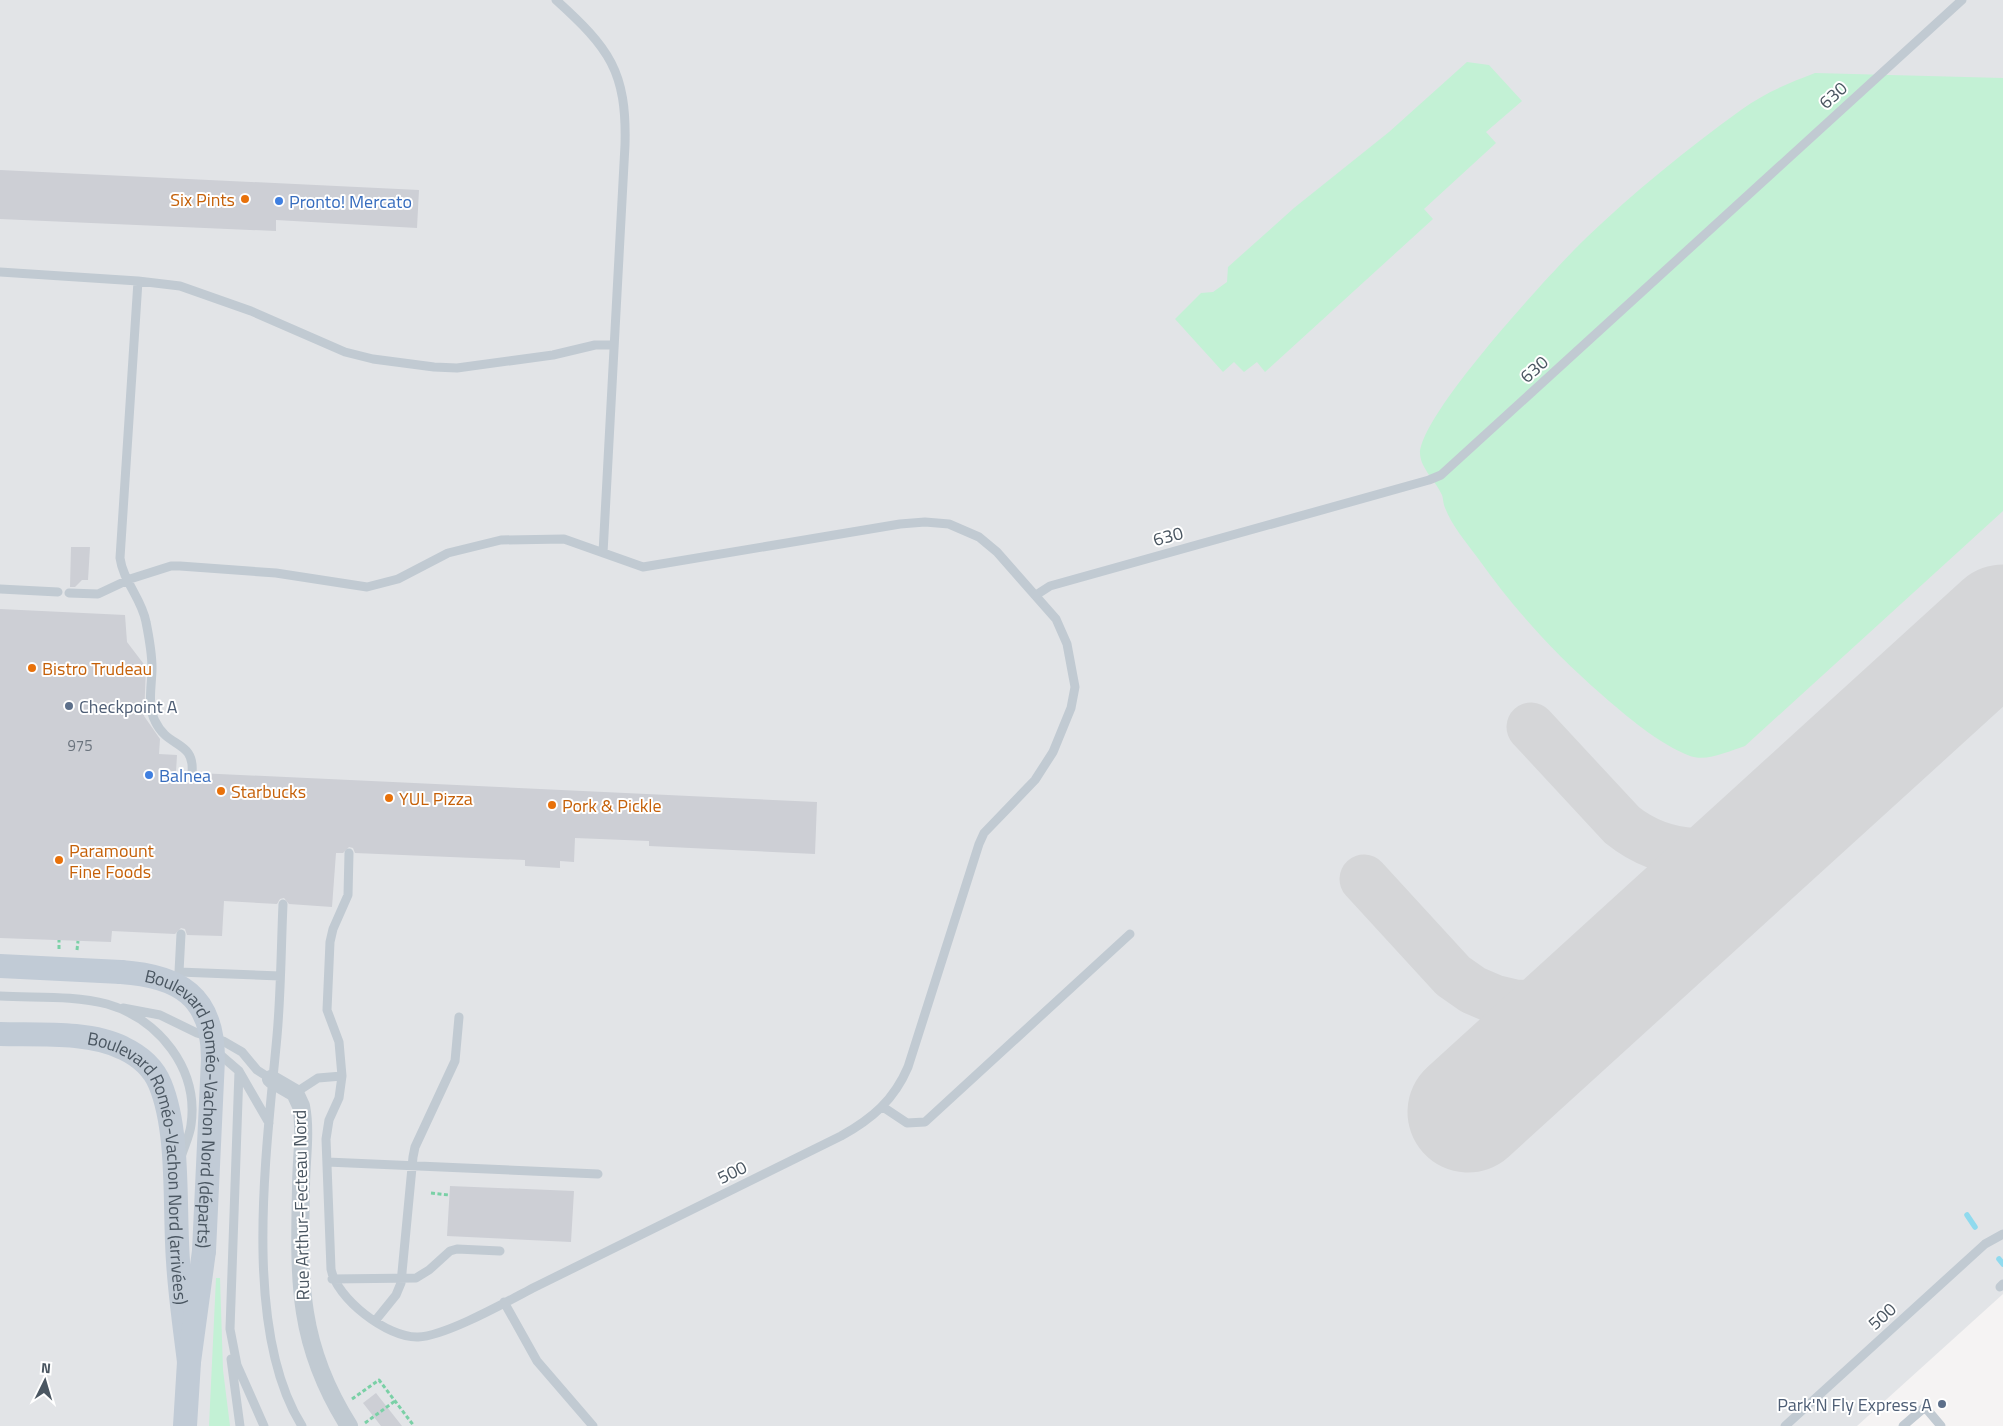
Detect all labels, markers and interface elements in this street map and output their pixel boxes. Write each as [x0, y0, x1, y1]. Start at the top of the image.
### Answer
street label: 630 [1813, 75, 1853, 115]
place label: Six Pints [170, 186, 235, 213]
place label: Pronto! Mercato [289, 188, 412, 215]
marker: Six Pints [239, 193, 251, 205]
marker: Pronto! Mercato [273, 195, 285, 207]
street label: 630 [1514, 349, 1554, 389]
street label: 630 [1150, 519, 1186, 553]
place label: Bistro Trudeau [42, 655, 152, 682]
marker: Bistro Trudeau [26, 662, 38, 674]
place label: Checkpoint A [79, 693, 178, 720]
marker: Checkpoint A [63, 700, 75, 712]
house number: 975 [67, 734, 93, 757]
place label: Balnea [159, 762, 211, 789]
marker: Balnea [143, 769, 155, 781]
place label: Starbucks [231, 778, 306, 805]
marker: Starbucks [215, 785, 227, 797]
place label: YUL Pizza [399, 785, 473, 812]
marker: YUL Pizza [383, 792, 395, 804]
place label: Pork & Pickle [562, 792, 662, 819]
marker: Pork & Pickle [546, 799, 558, 811]
place label: Paramount Fine Foods [69, 837, 155, 885]
marker: Paramount Fine Foods [53, 854, 65, 866]
street label: Boulevard Roméo-Vachon Nord (départs) [142, 962, 227, 1249]
street label: Boulevard Roméo-Vachon Nord (arrivées) [85, 1024, 195, 1306]
street label: Rue Arthur-Fecteau Nord [286, 1110, 316, 1300]
street label: 500 [712, 1153, 752, 1191]
street label: 500 [1862, 1296, 1902, 1336]
north arrow [20, 1356, 70, 1406]
text: N [40, 1357, 52, 1378]
place label: Park'N Fly Express A [1777, 1391, 1932, 1418]
marker: Park'N Fly Express A [1936, 1398, 1948, 1410]

